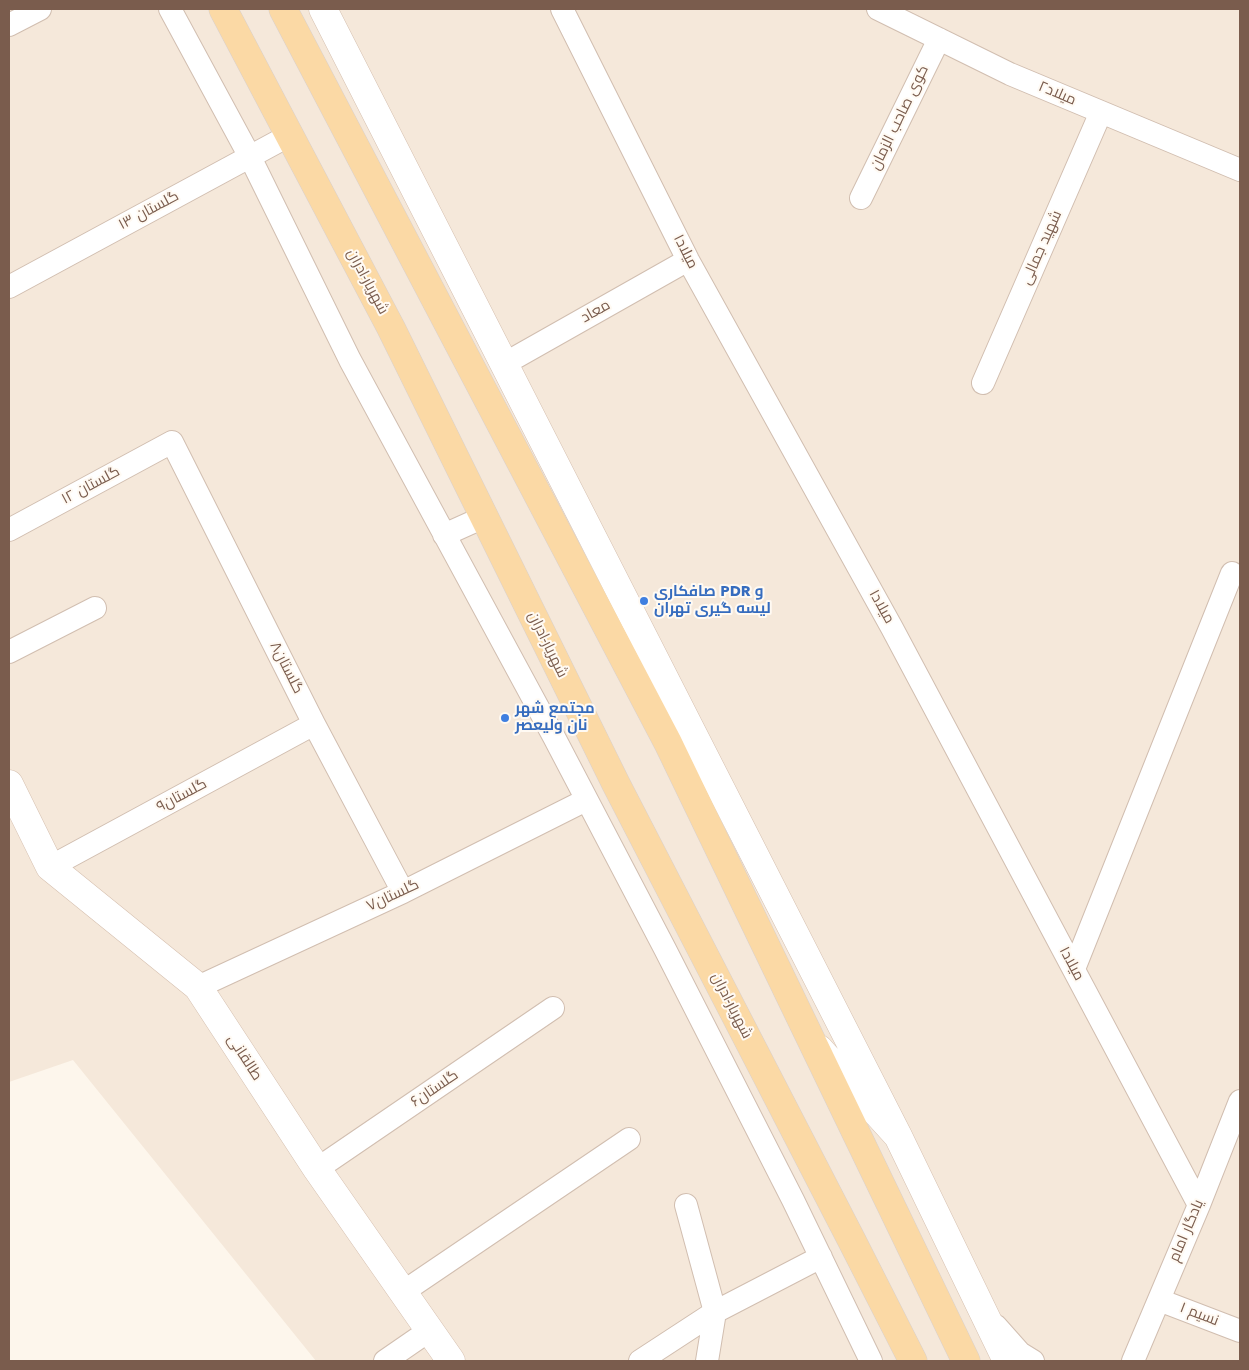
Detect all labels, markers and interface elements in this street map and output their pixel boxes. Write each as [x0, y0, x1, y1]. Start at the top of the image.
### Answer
street label: کوی صاحب الزمان [867, 63, 933, 173]
street label: میلاد۲ [1035, 78, 1079, 110]
street label: گلستان ۱۳ [116, 188, 182, 234]
street label: شهید جمالی [1018, 208, 1066, 288]
street label: میلاد۱ [669, 232, 701, 272]
street label: شهریار-ادران [342, 246, 392, 318]
street label: معاد [578, 297, 614, 327]
street label: گلستان ۱۲ [59, 463, 123, 509]
place label: صافکاری PDR و لیسه گیری تهران [654, 583, 771, 618]
street label: میلاد۱ [864, 587, 898, 627]
marker: صافکاری PDR و لیسه گیری تهران [638, 595, 650, 607]
street label: شهریار-ادران [523, 609, 571, 681]
street label: گلستان۸ [265, 639, 307, 697]
place label: مجتمع شهر نان ولیعصر [515, 700, 595, 735]
marker: مجتمع شهر نان ولیعصر [499, 712, 511, 724]
street label: گلستان۹ [154, 775, 210, 817]
street label: گلستان۷ [364, 876, 422, 916]
street label: میلاد۱ [1055, 944, 1087, 984]
street label: شهریار-ادران [707, 970, 755, 1042]
street label: طالقانی [223, 1032, 265, 1084]
street label: گلستان۶ [408, 1067, 462, 1111]
street label: یادگار امام [1166, 1197, 1208, 1265]
street label: نسیم ۱ [1177, 1299, 1221, 1331]

